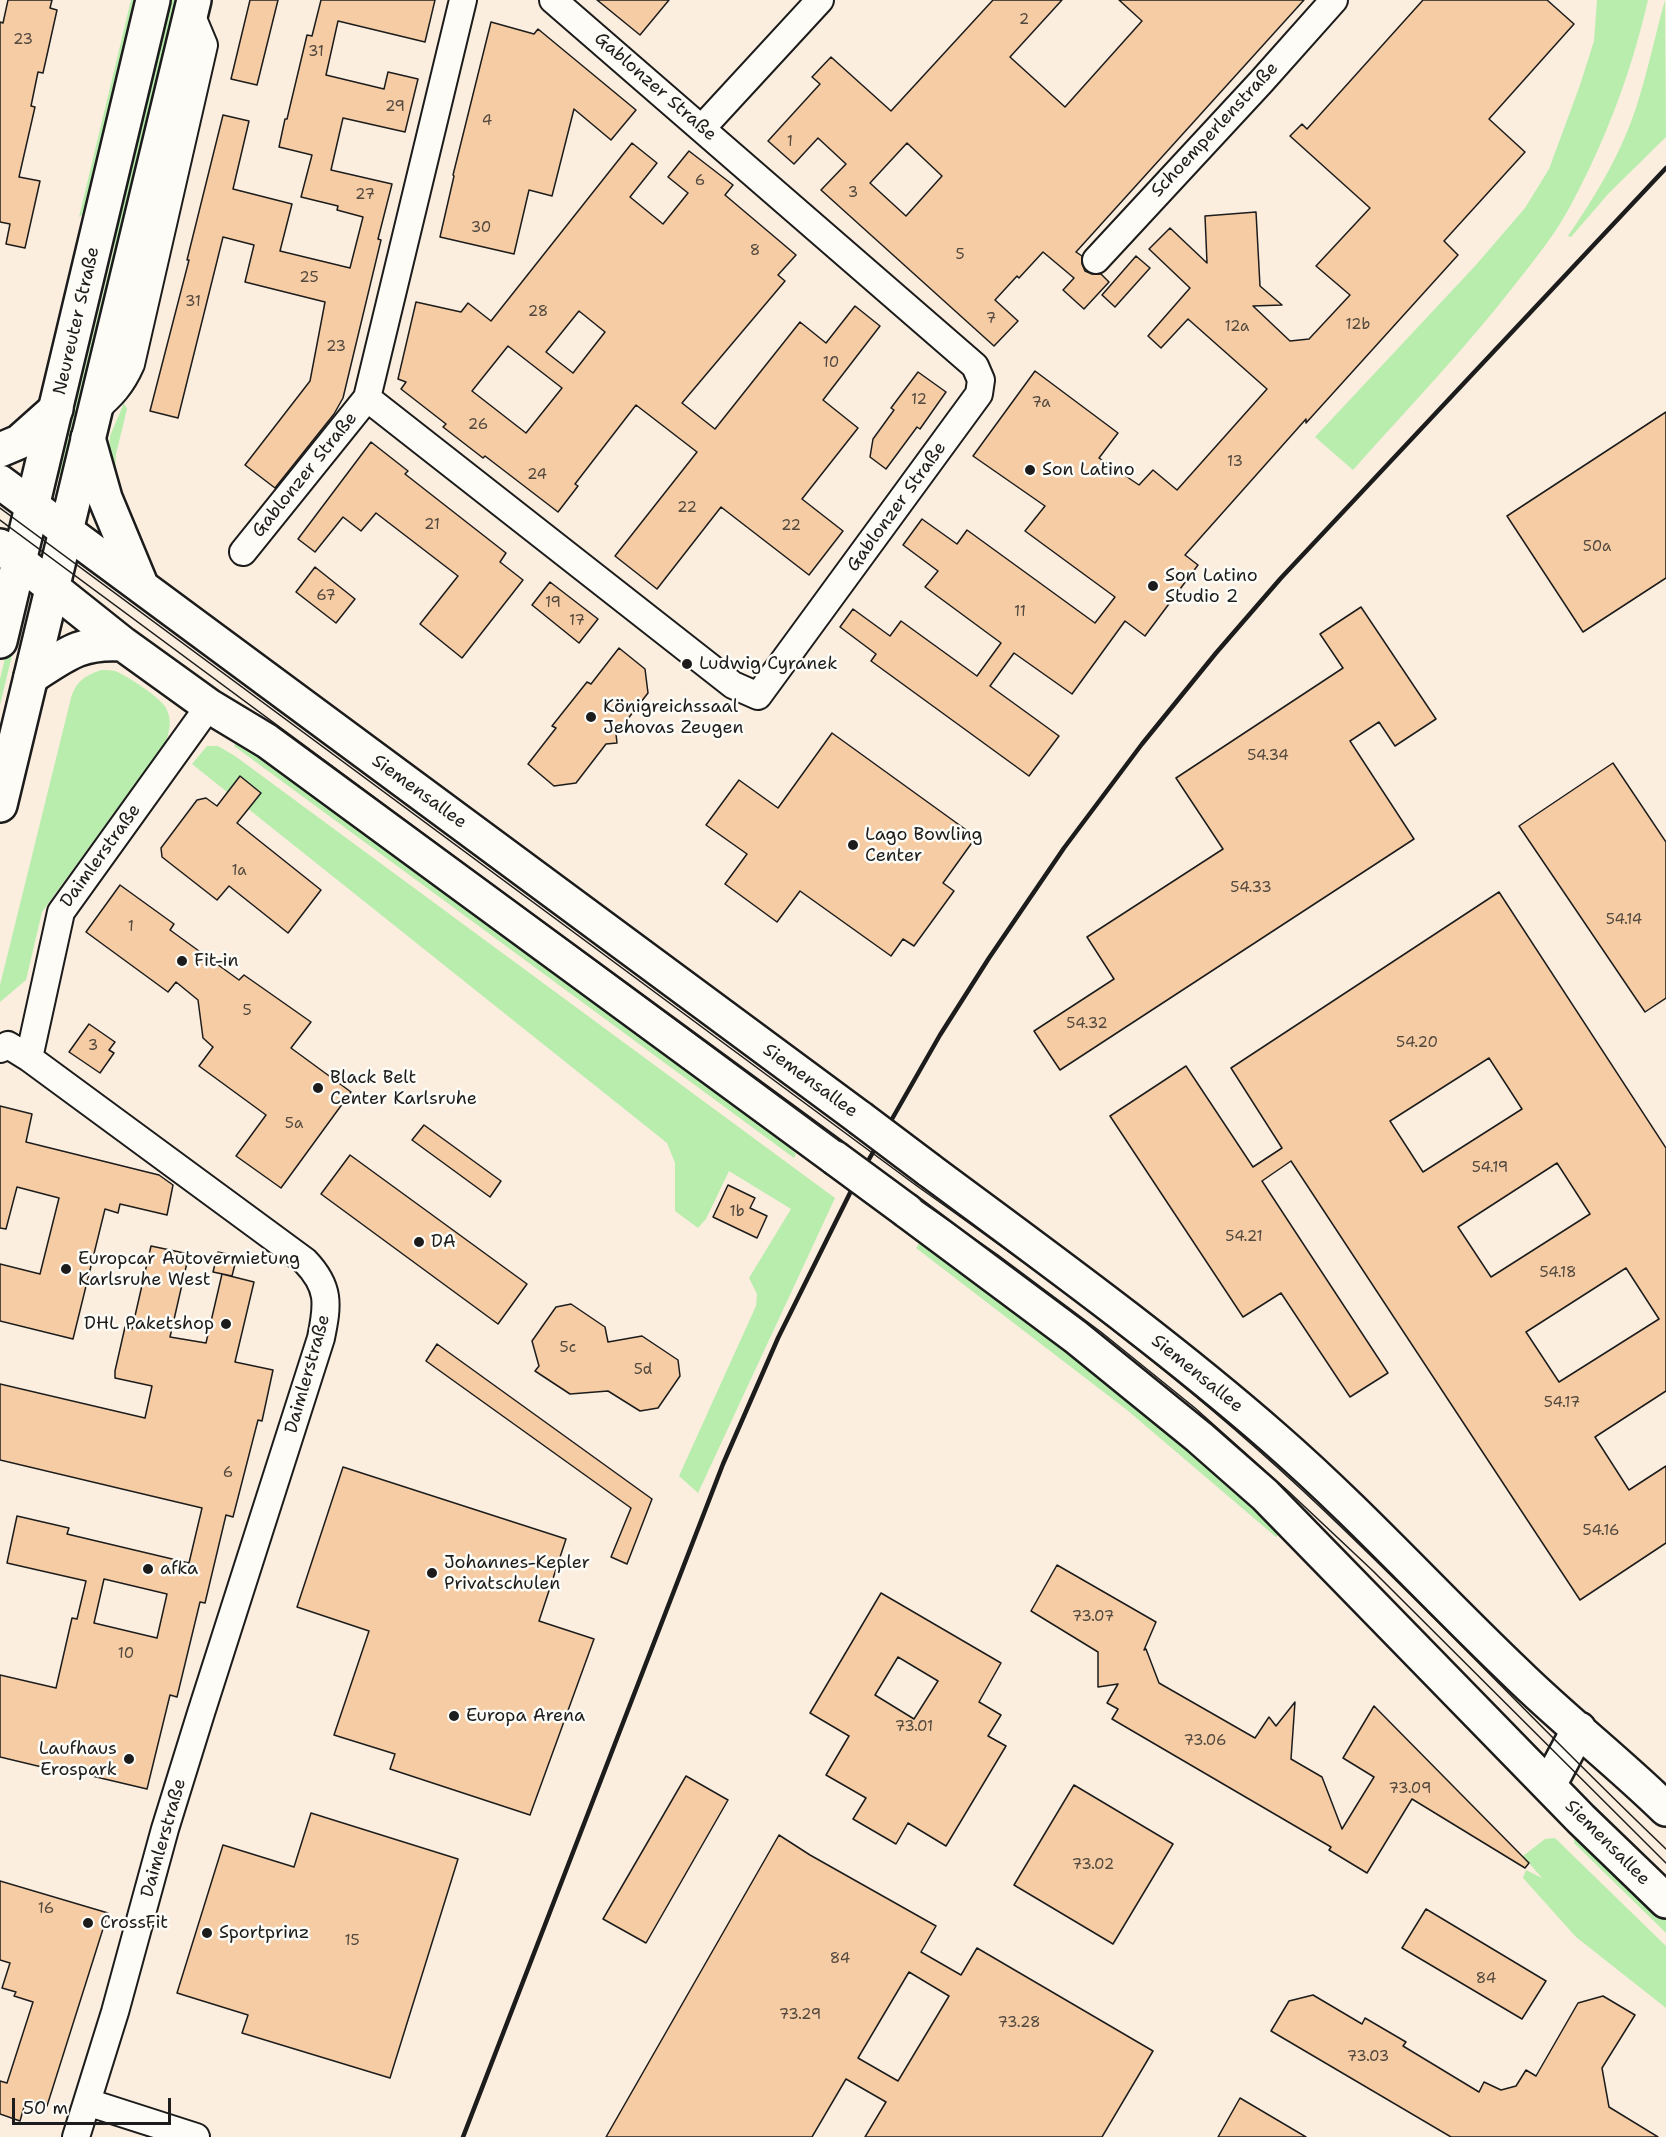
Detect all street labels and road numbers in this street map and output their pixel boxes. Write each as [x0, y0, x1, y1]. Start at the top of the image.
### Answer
street label: Gablonzer Straße [589, 28, 721, 146]
street label: Schoemperlenstraße [1147, 58, 1283, 202]
street label: Neureuter Straße [49, 245, 105, 397]
street label: Gablonzer Straße [248, 408, 362, 542]
street label: Gablonzer Straße [843, 438, 951, 576]
street label: Siemensallee [367, 750, 471, 834]
street label: Daimlerstraße [56, 800, 146, 912]
street label: Siemensallee [758, 1039, 862, 1123]
street label: Daimlerstraße [281, 1312, 335, 1436]
street label: Siemensallee [1147, 1330, 1247, 1418]
street label: Daimlerstraße [137, 1776, 191, 1900]
street label: Siemensallee [1560, 1796, 1654, 1890]

